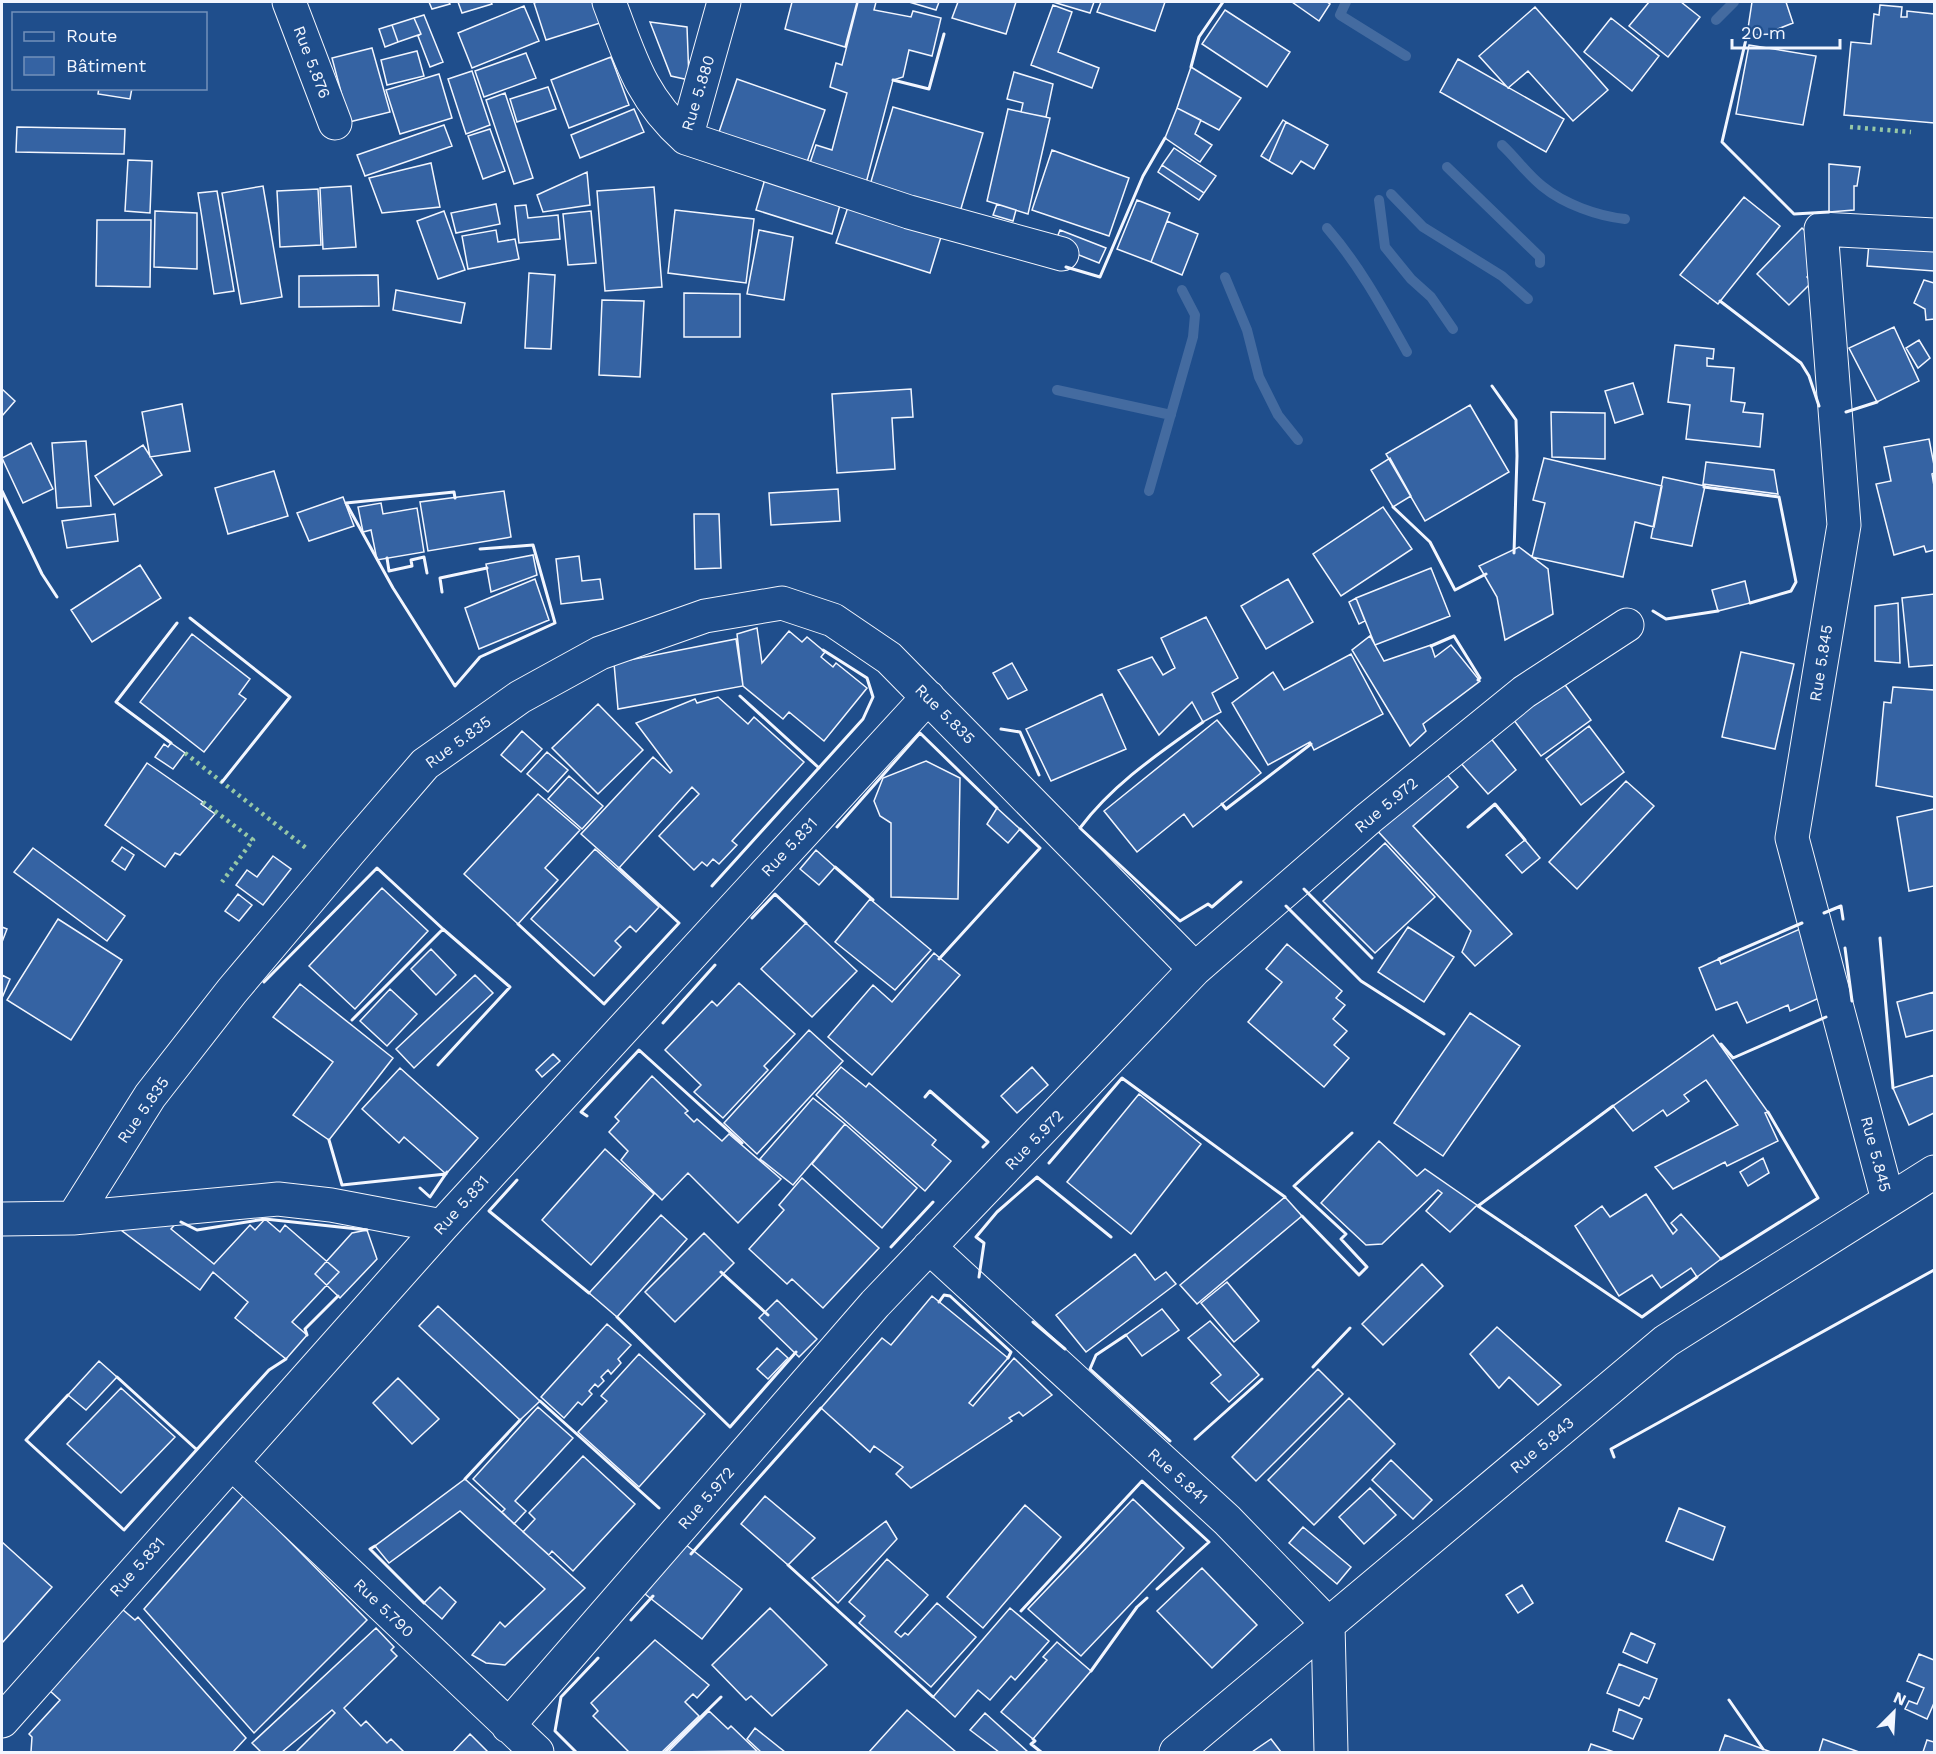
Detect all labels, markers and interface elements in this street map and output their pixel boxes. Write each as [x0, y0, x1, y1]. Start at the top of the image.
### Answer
legend [12, 12, 207, 90]
scale bar [1732, 12, 1840, 50]
text: 20 m [1741, 22, 1786, 43]
street label: Rue 5.876 [289, 23, 335, 101]
text: Route [66, 25, 118, 46]
street label: Rue 5.880 [677, 53, 719, 133]
text: Bâtiment [66, 55, 146, 76]
street label: Rue 5.845 [1806, 623, 1836, 703]
street label: Rue 5.835 [911, 680, 979, 748]
street label: Rue 5.835 [421, 712, 495, 772]
street label: Rue 5.972 [1351, 773, 1421, 837]
street label: Rue 5.831 [757, 814, 821, 880]
street label: Rue 5.835 [113, 1073, 173, 1147]
street label: Rue 5.972 [1001, 1106, 1067, 1174]
street label: Rue 5.845 [1857, 1114, 1895, 1194]
street label: Rue 5.831 [429, 1171, 493, 1239]
street label: Rue 5.843 [1506, 1413, 1578, 1477]
street label: Rue 5.841 [1144, 1444, 1212, 1508]
street label: Rue 5.972 [674, 1463, 738, 1533]
street label: Rue 5.831 [105, 1533, 169, 1601]
street label: Rue 5.790 [350, 1575, 418, 1641]
north arrow [1864, 1682, 1924, 1742]
text: N [1891, 1688, 1909, 1710]

